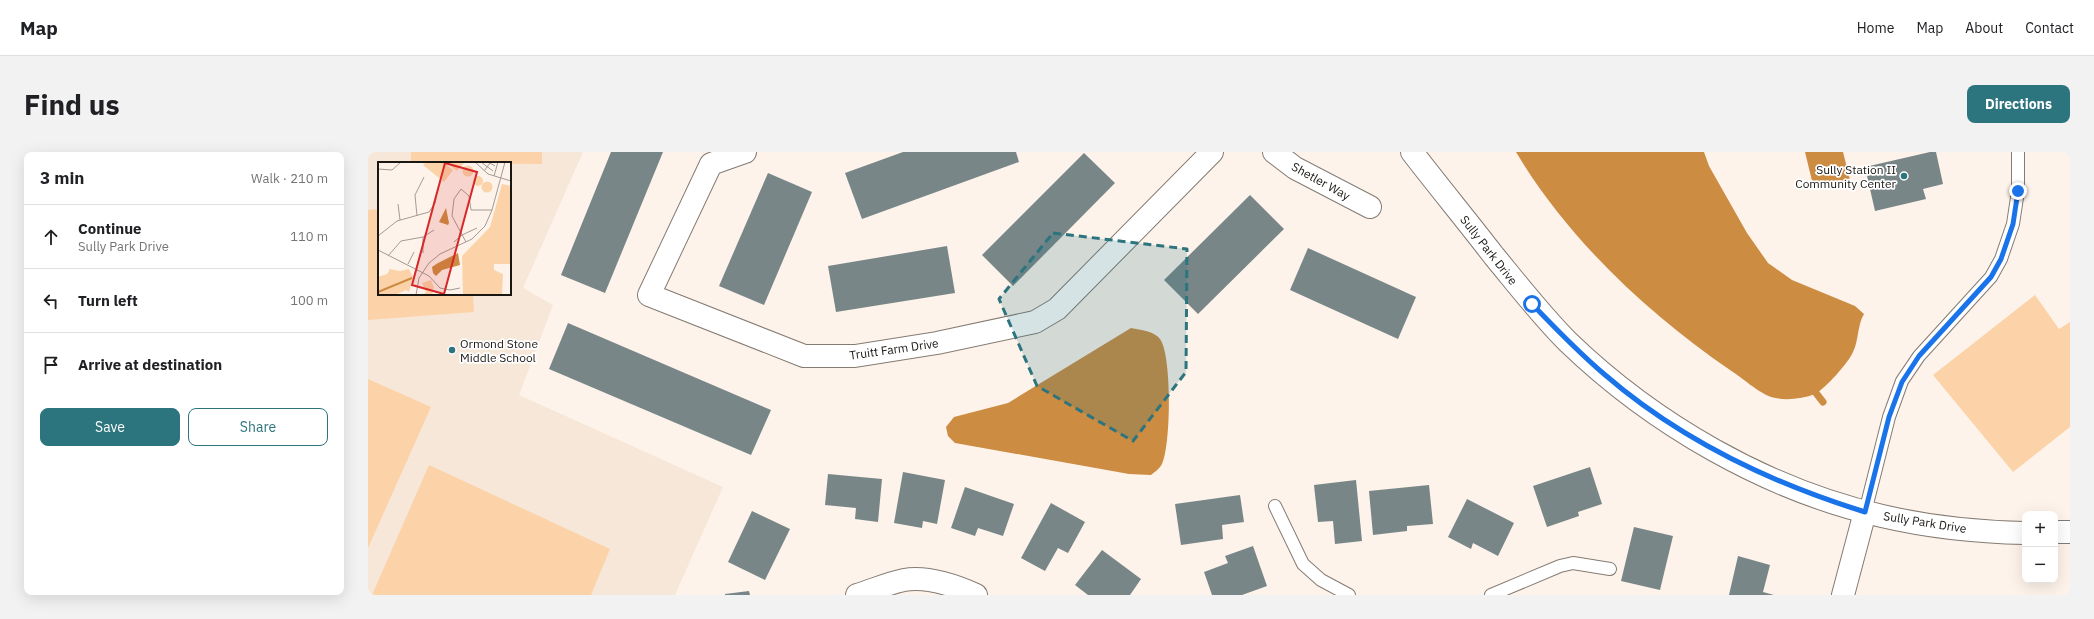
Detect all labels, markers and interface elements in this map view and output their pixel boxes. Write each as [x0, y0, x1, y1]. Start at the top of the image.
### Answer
text: Map [20, 16, 58, 40]
text: Home [1857, 19, 1894, 37]
text: Map [1916, 19, 1943, 37]
text: About [1965, 19, 2003, 37]
text: Contact [2025, 19, 2074, 37]
button: Directions [1967, 85, 2070, 123]
text: Find us [24, 86, 120, 123]
street label: Shetler Way [1289, 159, 1353, 203]
inset map [378, 162, 511, 295]
place label: Sully Station II Community Center [1795, 162, 1897, 191]
text: 3 min [40, 167, 84, 189]
text: Walk · 210 m [251, 170, 328, 187]
marker: Sully Station II Community Center [1899, 171, 1909, 181]
route end [2009, 182, 2027, 200]
street label: Sully Park Drive [1457, 212, 1521, 288]
text: Continue [78, 219, 142, 238]
icon: ahead [40, 226, 62, 248]
text: 110 m [290, 228, 328, 245]
text: Sully Park Drive [78, 238, 169, 255]
icon: left [40, 290, 62, 312]
text: Turn left [78, 291, 138, 310]
text: 100 m [290, 292, 328, 309]
route start [1523, 295, 1541, 313]
street label: Truitt Farm Drive [848, 335, 940, 363]
place label: Ormond Stone Middle School [460, 336, 538, 365]
marker: Ormond Stone Middle School [447, 345, 457, 355]
icon: arrive [40, 354, 62, 376]
text: Arrive at destination [78, 355, 222, 374]
button: Save [40, 408, 180, 446]
button: Share [188, 408, 328, 446]
street label: Sully Park Drive [1882, 508, 1968, 536]
map controls [2022, 511, 2058, 583]
button: + [2022, 511, 2058, 547]
button: − [2022, 547, 2058, 583]

